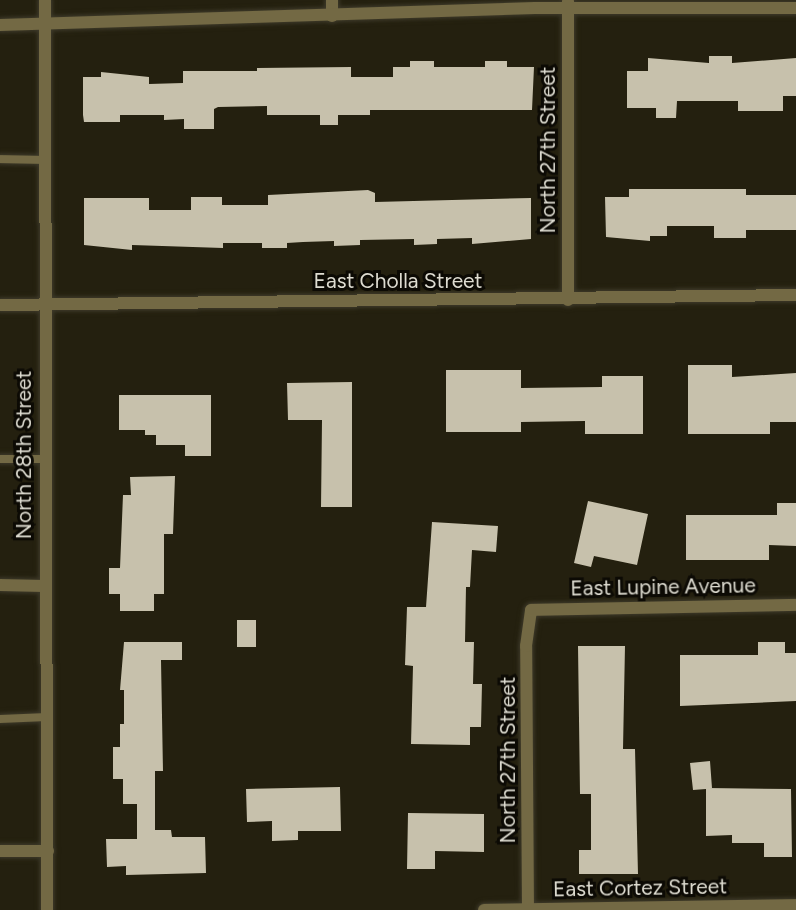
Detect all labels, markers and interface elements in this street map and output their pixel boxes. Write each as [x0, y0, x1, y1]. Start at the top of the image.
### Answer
street label: North 27th Street [535, 66, 561, 234]
street label: East Cholla Street [313, 268, 483, 294]
street label: North 28th Street [11, 371, 37, 539]
street label: East Lupine Avenue [570, 573, 756, 601]
street label: North 27th Street [495, 676, 521, 844]
street label: East Cortez Street [553, 874, 727, 902]

